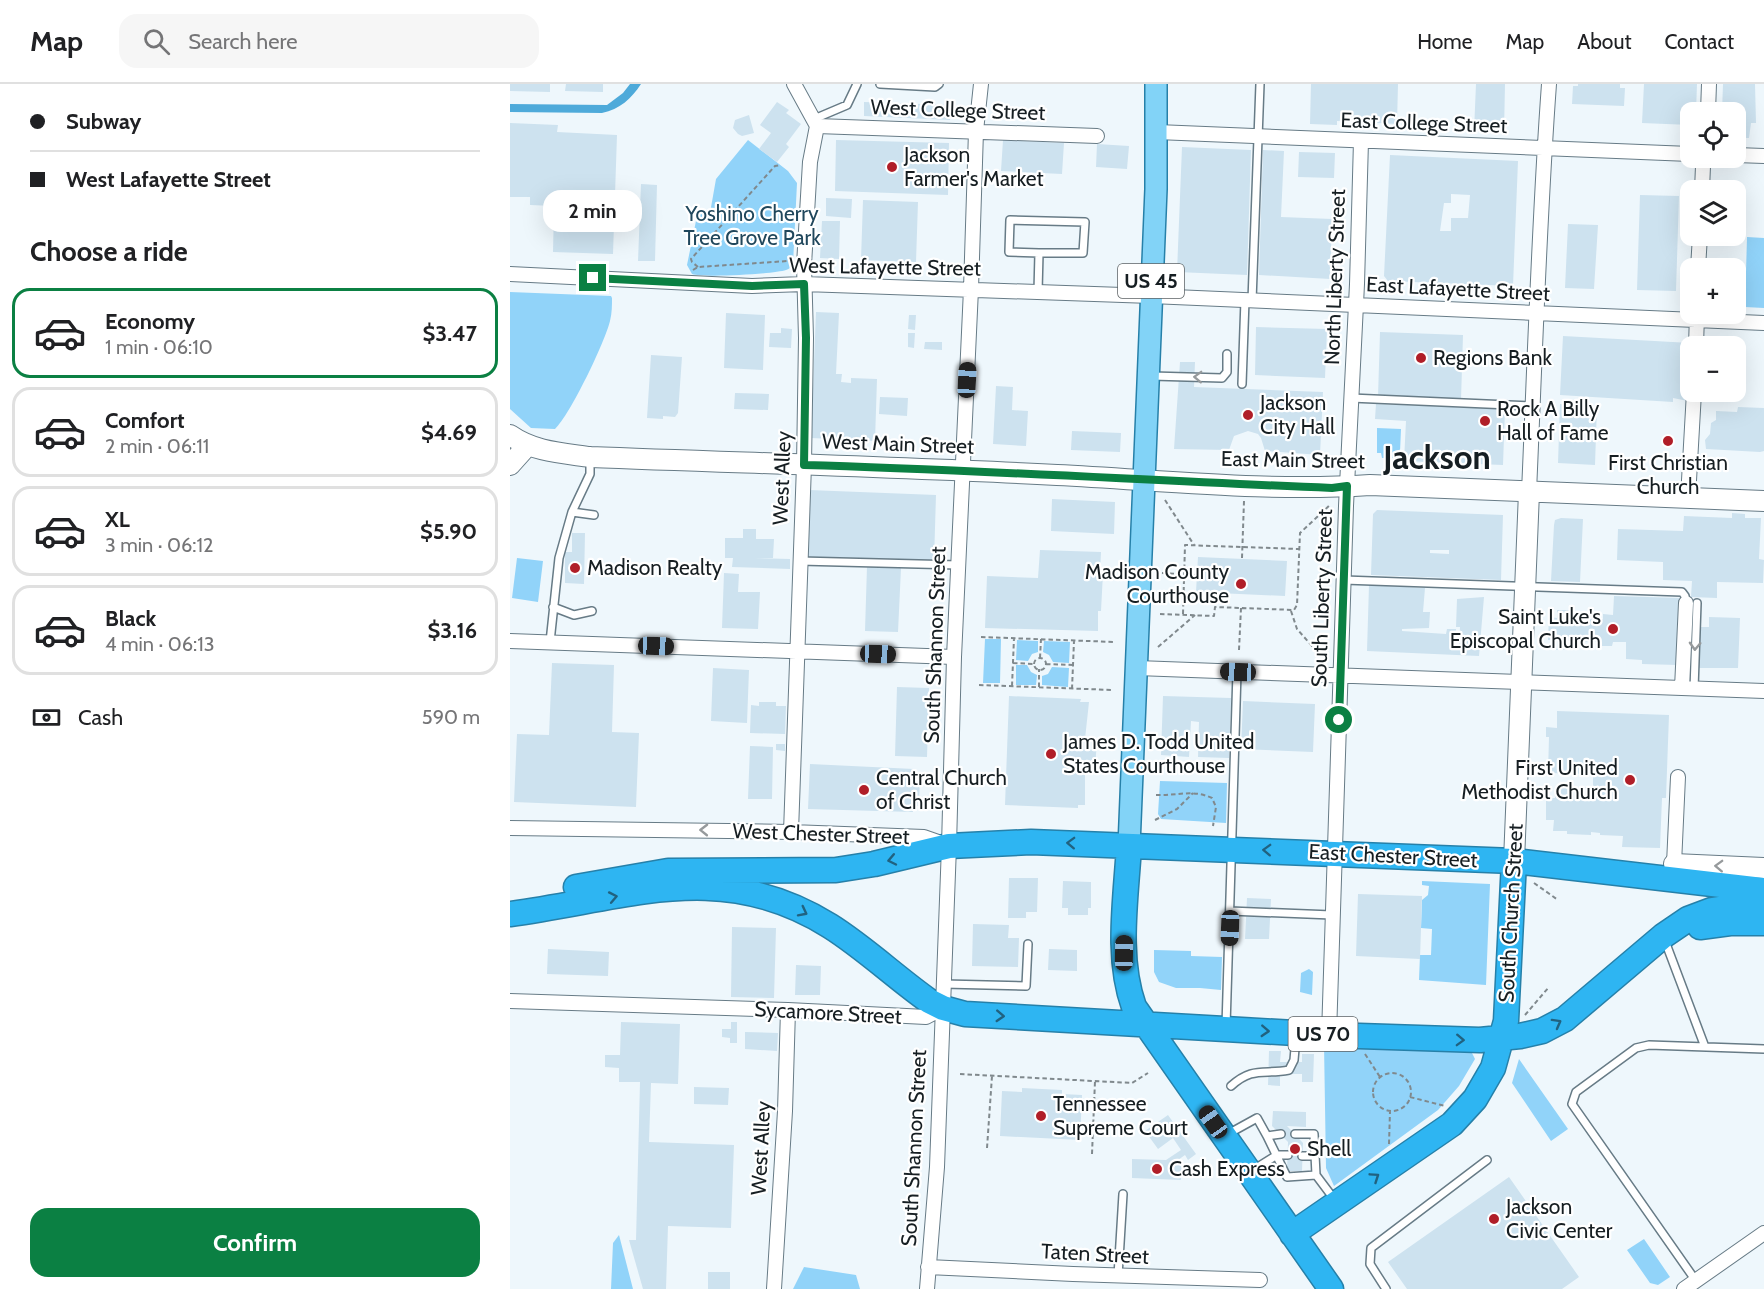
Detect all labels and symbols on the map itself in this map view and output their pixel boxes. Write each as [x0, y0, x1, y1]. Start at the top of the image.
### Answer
street label: West College Street [870, 94, 1046, 125]
street label: East College Street [1340, 107, 1508, 138]
place label: Jackson Farmer's Market [903, 142, 1044, 191]
marker: Jackson Farmer's Market [885, 160, 899, 174]
street label: North Liberty Street [1319, 188, 1350, 365]
callout: 2 min [544, 191, 642, 233]
park label: Yoshino Cherry Tree Grove Park [683, 201, 821, 250]
street label: West Lafayette Street [789, 252, 981, 281]
route end [579, 264, 606, 291]
road number: US 45 [1118, 264, 1184, 298]
street label: East Lafayette Street [1366, 271, 1550, 306]
place label: Regions Bank [1433, 345, 1552, 370]
marker: Regions Bank [1414, 351, 1428, 365]
car [957, 362, 977, 398]
one-way arrow [1194, 371, 1203, 384]
place label: Jackson City Hall [1259, 390, 1335, 439]
place label: Rock A Billy Hall of Fame [1497, 396, 1609, 445]
marker: Jackson City Hall [1241, 408, 1255, 422]
marker: Rock A Billy Hall of Fame [1478, 414, 1492, 428]
street label: West Main Street [822, 428, 975, 459]
street label: West Alley [767, 430, 796, 525]
marker: First Christian Church [1661, 434, 1675, 448]
district label: Jackson [1382, 437, 1491, 477]
street label: East Main Street [1221, 446, 1365, 473]
place label: First Christian Church [1608, 450, 1728, 499]
street label: South Liberty Street [1306, 508, 1337, 688]
street label: South Shannon Street [919, 546, 950, 744]
place label: Madison Realty [587, 555, 723, 580]
place label: Madison County Courthouse [1085, 559, 1229, 608]
marker: Madison Realty [568, 561, 582, 575]
marker: Madison County Courthouse [1234, 577, 1248, 591]
place label: Saint Luke's Episcopal Church [1450, 604, 1601, 653]
marker: Saint Luke's Episcopal Church [1606, 622, 1620, 636]
car [638, 636, 674, 656]
one-way arrow [1688, 641, 1701, 650]
car [860, 644, 896, 664]
car [1220, 662, 1256, 682]
route start [1325, 706, 1352, 733]
place label: James D. Todd United States Courthouse [1062, 729, 1254, 778]
marker: James D. Todd United States Courthouse [1044, 747, 1058, 761]
place label: First United Methodist Church [1461, 755, 1618, 804]
place label: Central Church of Christ [876, 765, 1007, 814]
marker: First United Methodist Church [1623, 773, 1637, 787]
marker: Central Church of Christ [857, 783, 871, 797]
street label: West Chester Street [732, 818, 910, 849]
street label: South Church Street [1493, 823, 1528, 1003]
one-way arrow [699, 824, 708, 837]
one-way arrow [1066, 837, 1075, 849]
street label: East Chester Street [1308, 839, 1478, 872]
one-way arrow [1263, 844, 1272, 857]
one-way arrow [888, 853, 898, 866]
one-way arrow [1715, 860, 1724, 872]
one-way arrow [608, 891, 618, 904]
one-way arrow [797, 905, 808, 916]
car [1220, 910, 1240, 946]
car [1115, 935, 1133, 971]
street label: Sycamore Street [754, 996, 902, 1029]
one-way arrow [996, 1009, 1005, 1022]
road number: US 70 [1288, 1017, 1358, 1051]
one-way arrow [1551, 1019, 1561, 1030]
one-way arrow [1261, 1024, 1270, 1037]
one-way arrow [1455, 1033, 1464, 1046]
street label: South Shannon Street [896, 1049, 931, 1247]
place label: Tennessee Supreme Court [1053, 1091, 1188, 1140]
street label: West Alley [746, 1100, 775, 1196]
car [1195, 1102, 1231, 1142]
marker: Tennessee Supreme Court [1034, 1109, 1048, 1123]
place label: Shell [1307, 1136, 1351, 1161]
marker: Shell [1288, 1142, 1302, 1156]
place label: Cash Express [1169, 1156, 1285, 1181]
marker: Cash Express [1150, 1162, 1164, 1176]
one-way arrow [1368, 1173, 1379, 1184]
place label: Jackson Civic Center [1505, 1194, 1613, 1243]
marker: Jackson Civic Center [1487, 1212, 1501, 1226]
street label: Taten Street [1040, 1238, 1150, 1269]

